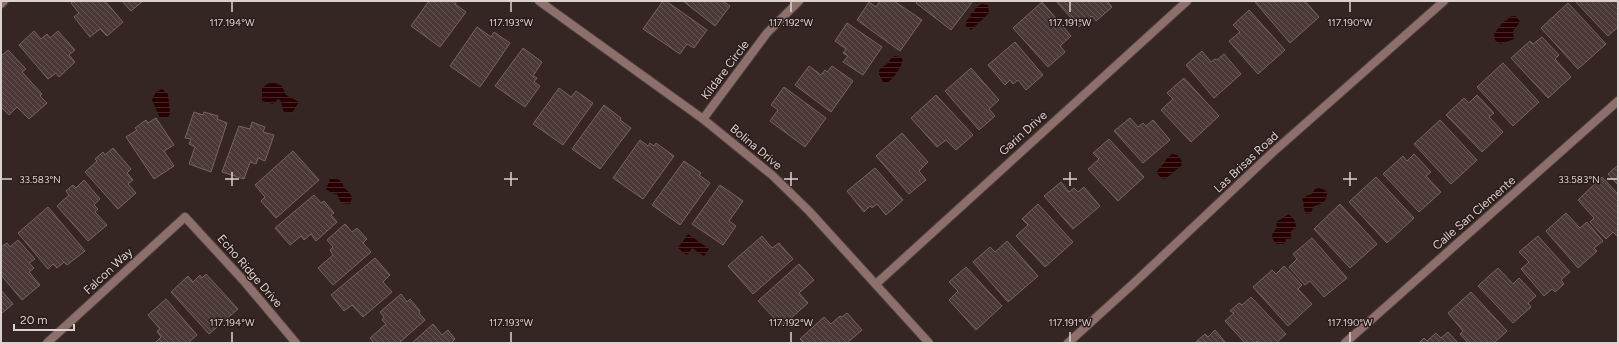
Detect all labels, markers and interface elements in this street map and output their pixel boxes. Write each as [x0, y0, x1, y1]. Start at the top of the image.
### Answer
text: 117.194°W [210, 16, 255, 29]
text: 117.193°W [489, 16, 534, 29]
text: 117.192°W [769, 16, 814, 29]
text: 117.191°W [1049, 16, 1092, 29]
text: 117.190°W [1327, 16, 1373, 29]
street label: Kildare Circle [698, 37, 752, 102]
street label: Garin Drive [996, 108, 1050, 158]
street label: Bolina Drive [727, 121, 785, 173]
street label: Las Brisas Road [1211, 129, 1281, 195]
text: 33.583°N [19, 173, 61, 186]
street label: Calle San Clemente [1430, 173, 1519, 253]
text: 33.583°N [1558, 173, 1600, 186]
street label: Echo Ridge Drive [215, 232, 286, 311]
street label: Falcon Way [81, 244, 136, 297]
scale bar [14, 306, 74, 332]
text: 20 m [20, 313, 48, 327]
text: 117.194°W [210, 316, 255, 329]
text: 117.193°W [489, 316, 534, 329]
text: 117.192°W [769, 316, 814, 329]
text: 117.191°W [1049, 316, 1092, 329]
text: 117.190°W [1327, 316, 1373, 329]

